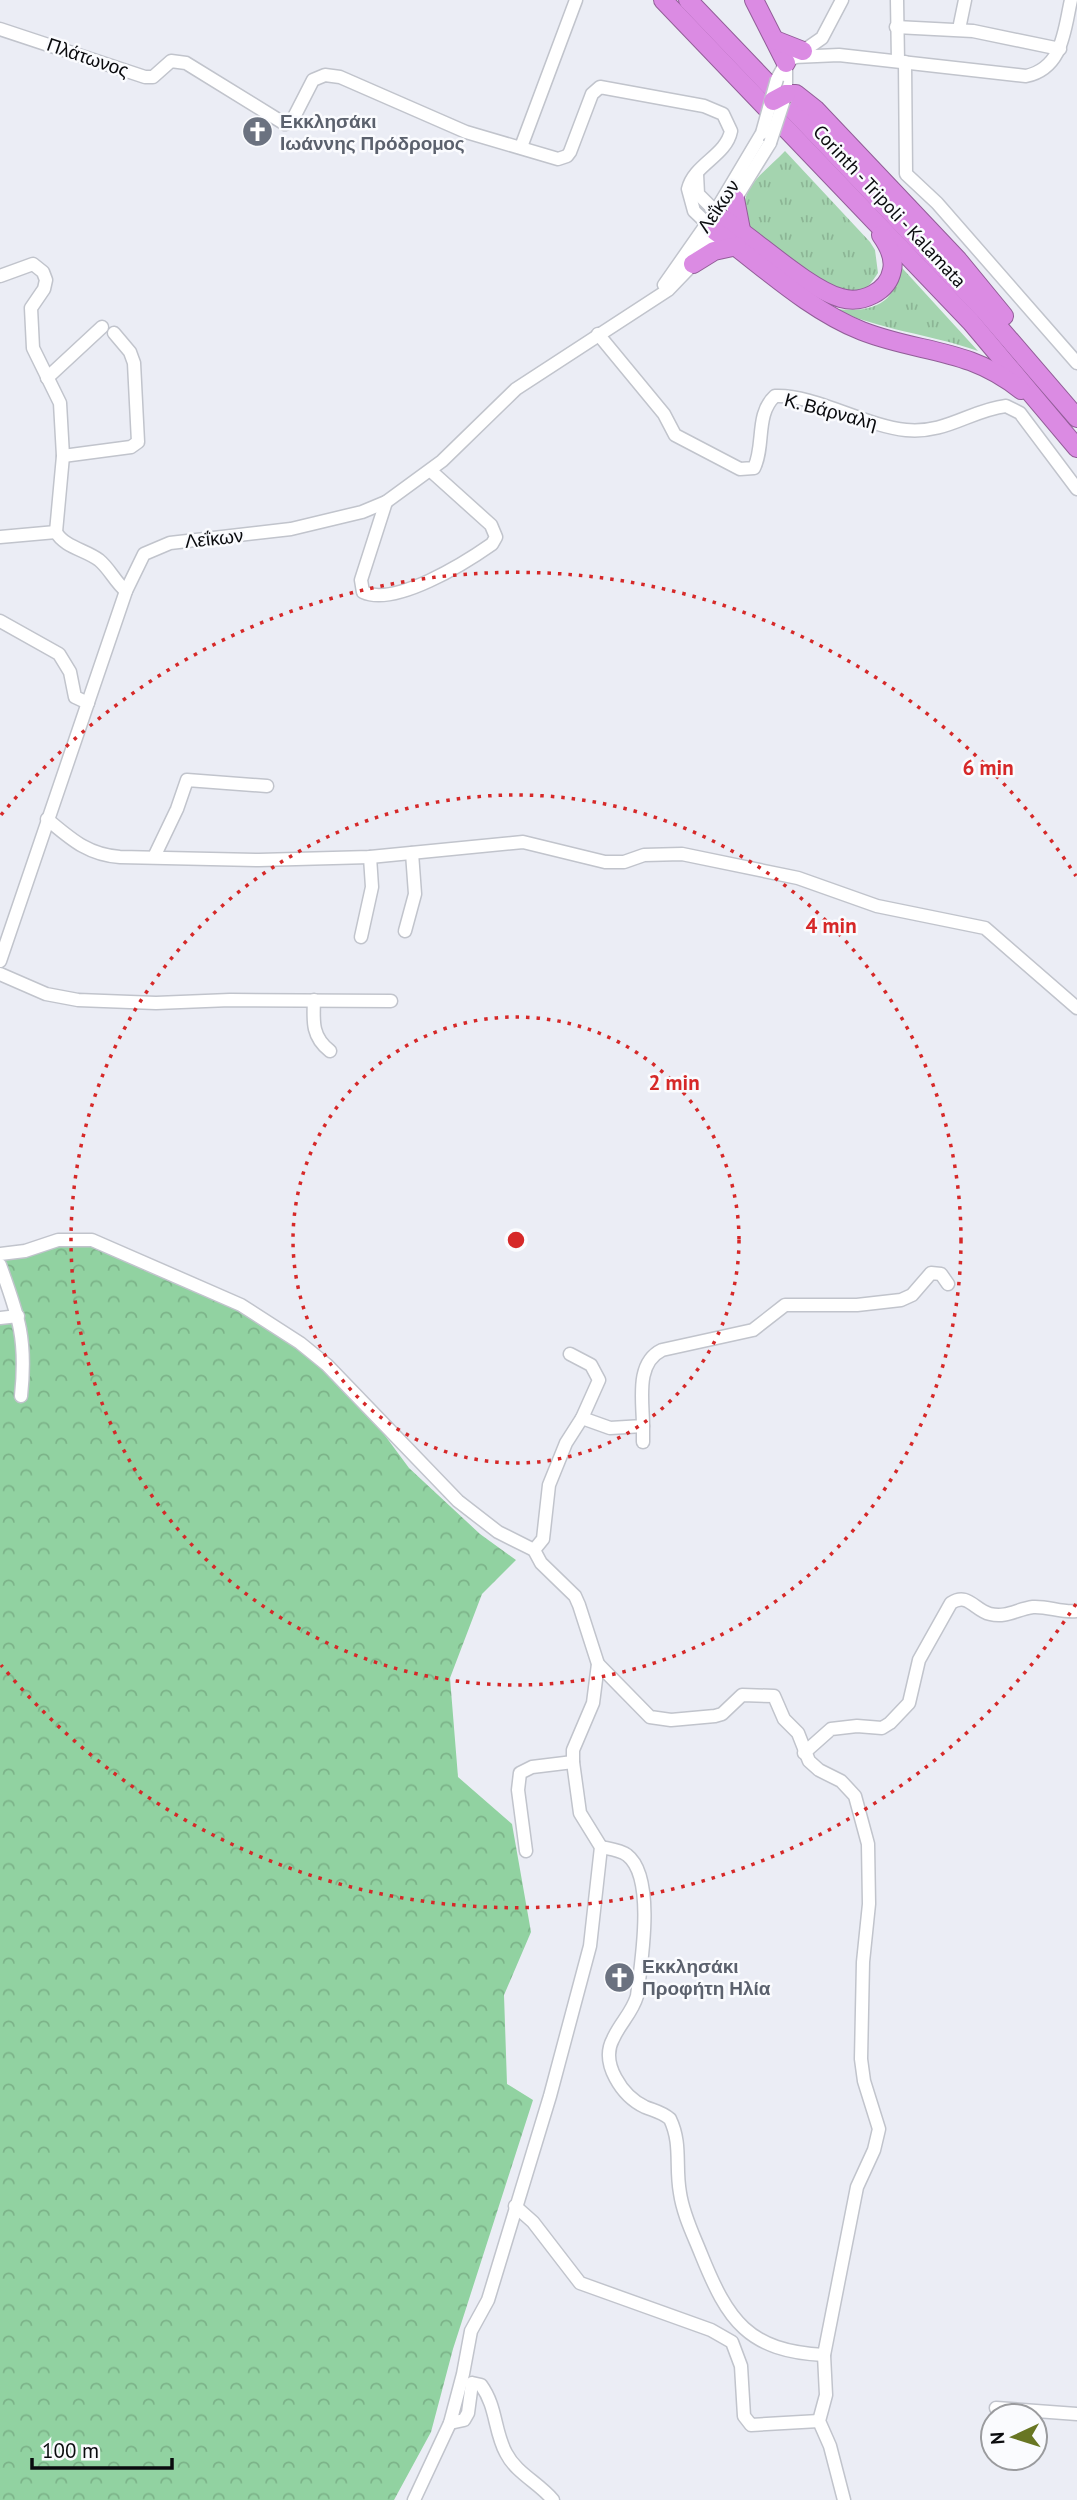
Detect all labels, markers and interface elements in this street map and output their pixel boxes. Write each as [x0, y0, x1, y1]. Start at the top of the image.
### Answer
street label: Πλάτωνος [44, 32, 132, 82]
place label: Εκκλησάκι Ιωάννης Πρόδρομος [280, 109, 465, 155]
church icon: Εκκλησάκι Ιωάννης Πρόδρομος [240, 115, 274, 149]
street label: Corinth - Tripoli - Kalamata [808, 120, 972, 292]
street label: Λεΐκων [692, 175, 744, 237]
street label: Κ. Βάρναλη [782, 387, 880, 435]
street label: Λεΐκων [183, 523, 245, 553]
text: 6 min [962, 754, 1014, 781]
text: 4 min [805, 912, 857, 939]
text: 2 min [648, 1069, 700, 1096]
centre of rings [504, 1228, 528, 1252]
place label: Εκκλησάκι Προφήτη Ηλία [642, 1954, 771, 2000]
church icon: Εκκλησάκι Προφήτη Ηλία [602, 1960, 636, 1994]
north arrow [979, 2402, 1049, 2472]
scale bar [32, 2426, 172, 2470]
text: N [985, 2431, 1009, 2445]
text: 100 m [42, 2437, 99, 2464]

